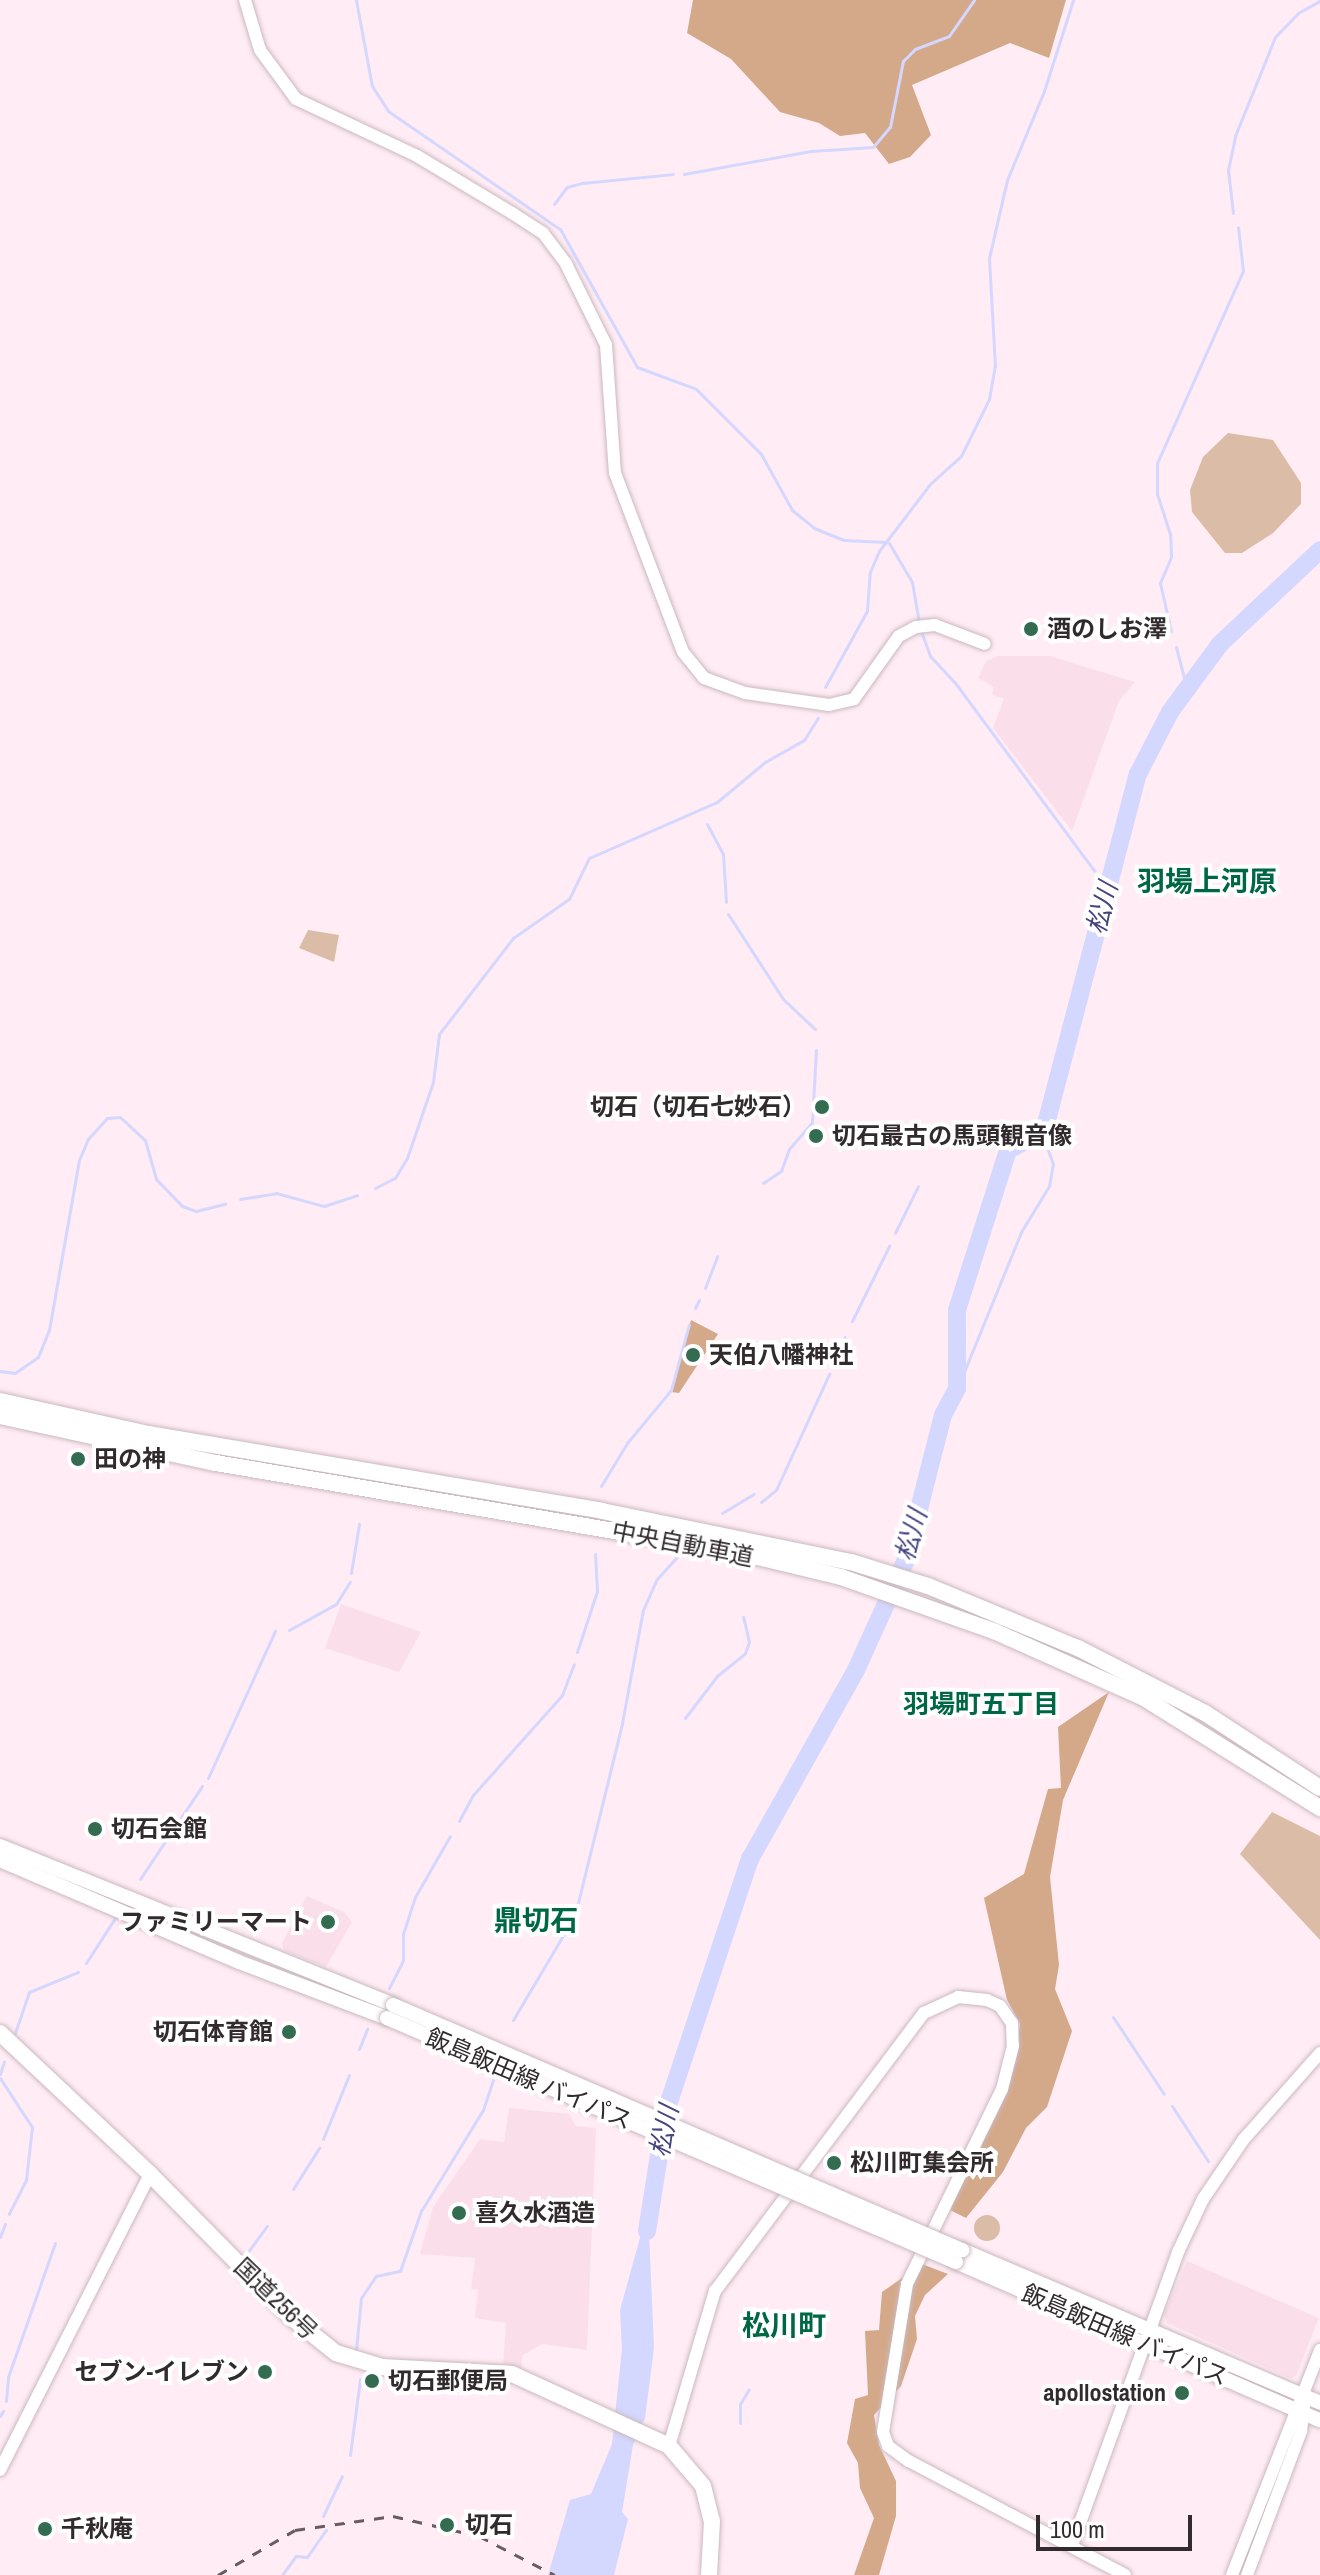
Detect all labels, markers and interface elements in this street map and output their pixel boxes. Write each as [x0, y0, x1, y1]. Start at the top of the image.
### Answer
place label: 酒のしお澤 [1047, 615, 1167, 643]
marker: 酒のしお澤 [1022, 620, 1040, 638]
district label: 羽場上河原 [1137, 864, 1277, 898]
water label: 松川 [1080, 879, 1124, 937]
place label: 切石（切石七妙石） [590, 1093, 806, 1121]
marker: 切石（切石七妙石） [813, 1098, 831, 1116]
place label: 切石最古の馬頭観音像 [832, 1122, 1072, 1150]
marker: 切石最古の馬頭観音像 [807, 1127, 825, 1145]
place label: 天伯八幡神社 [709, 1341, 853, 1369]
marker: 天伯八幡神社 [684, 1346, 702, 1364]
place label: 田の神 [94, 1445, 166, 1473]
marker: 田の神 [69, 1450, 87, 1468]
water label: 松川 [889, 1506, 933, 1564]
street label: 中央自動車道 [610, 1516, 756, 1572]
district label: 羽場町五丁目 [903, 1688, 1059, 1720]
place label: 切石会館 [111, 1815, 207, 1843]
marker: 切石会館 [86, 1820, 104, 1838]
district label: 鼎切石 [494, 1903, 578, 1937]
place label: ファミリーマート [120, 1908, 312, 1936]
marker: ファミリーマート [319, 1913, 337, 1931]
place label: 切石体育館 [153, 2018, 273, 2046]
street label: 飯島飯田線 バイパス [421, 2022, 637, 2136]
marker: 切石体育館 [280, 2023, 298, 2041]
water label: 松川 [643, 2102, 685, 2160]
place label: 松川町集会所 [850, 2149, 994, 2177]
marker: 松川町集会所 [825, 2154, 843, 2172]
place label: 喜久水酒造 [475, 2199, 595, 2227]
marker: 喜久水酒造 [450, 2204, 468, 2222]
street label: 国道256号 [228, 2252, 324, 2346]
street label: 飯島飯田線 バイパス [1017, 2278, 1233, 2392]
district label: 松川町 [742, 2308, 826, 2342]
place label: セブン-イレブン [74, 2358, 249, 2386]
marker: セブン-イレブン [256, 2363, 274, 2381]
place label: 切石郵便局 [388, 2367, 508, 2395]
marker: 切石郵便局 [363, 2372, 381, 2390]
place label: apollostation [1044, 2379, 1166, 2407]
marker: apollostation [1173, 2384, 1191, 2402]
scale bar [1040, 2499, 1196, 2549]
place label: 切石 [465, 2511, 513, 2539]
text: 100 m [1050, 2513, 1105, 2545]
marker: 切石 [436, 2514, 458, 2536]
place label: 千秋庵 [61, 2515, 133, 2543]
marker: 千秋庵 [36, 2520, 54, 2538]

